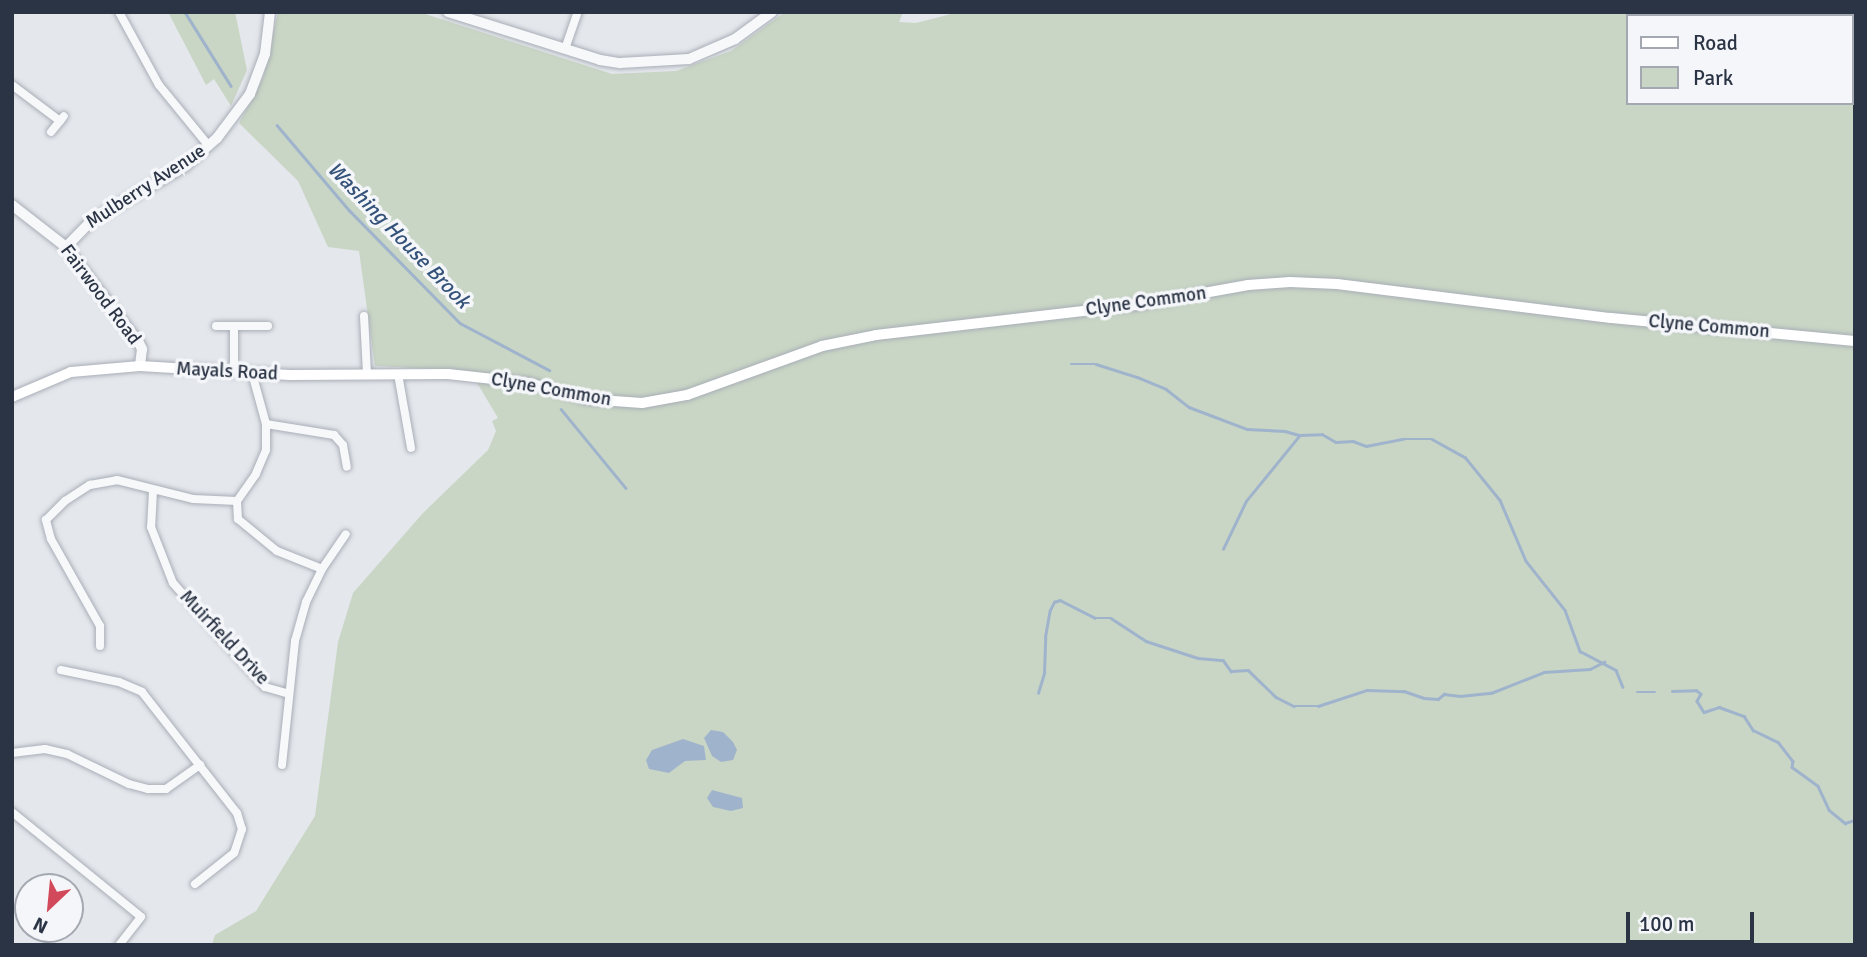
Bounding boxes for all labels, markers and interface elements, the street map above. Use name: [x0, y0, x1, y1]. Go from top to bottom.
legend: [1626, 14, 1853, 105]
text: Road: [1693, 30, 1738, 56]
text: Park: [1693, 65, 1733, 91]
street label: Mulberry Avenue: [82, 140, 210, 234]
water label: Washing House Brook: [322, 156, 476, 314]
street label: Fairwood Road: [55, 240, 145, 350]
street label: Clyne Common: [1084, 282, 1208, 322]
street label: Clyne Common: [1647, 310, 1771, 344]
street label: Mayals Road: [176, 358, 278, 386]
street label: Clyne Common: [489, 368, 613, 412]
street label: Muirfield Drive: [174, 586, 274, 690]
north arrow: [14, 873, 84, 943]
scale bar: [1629, 898, 1757, 942]
text: N: [29, 911, 52, 939]
text: 100 m: [1639, 911, 1694, 937]

